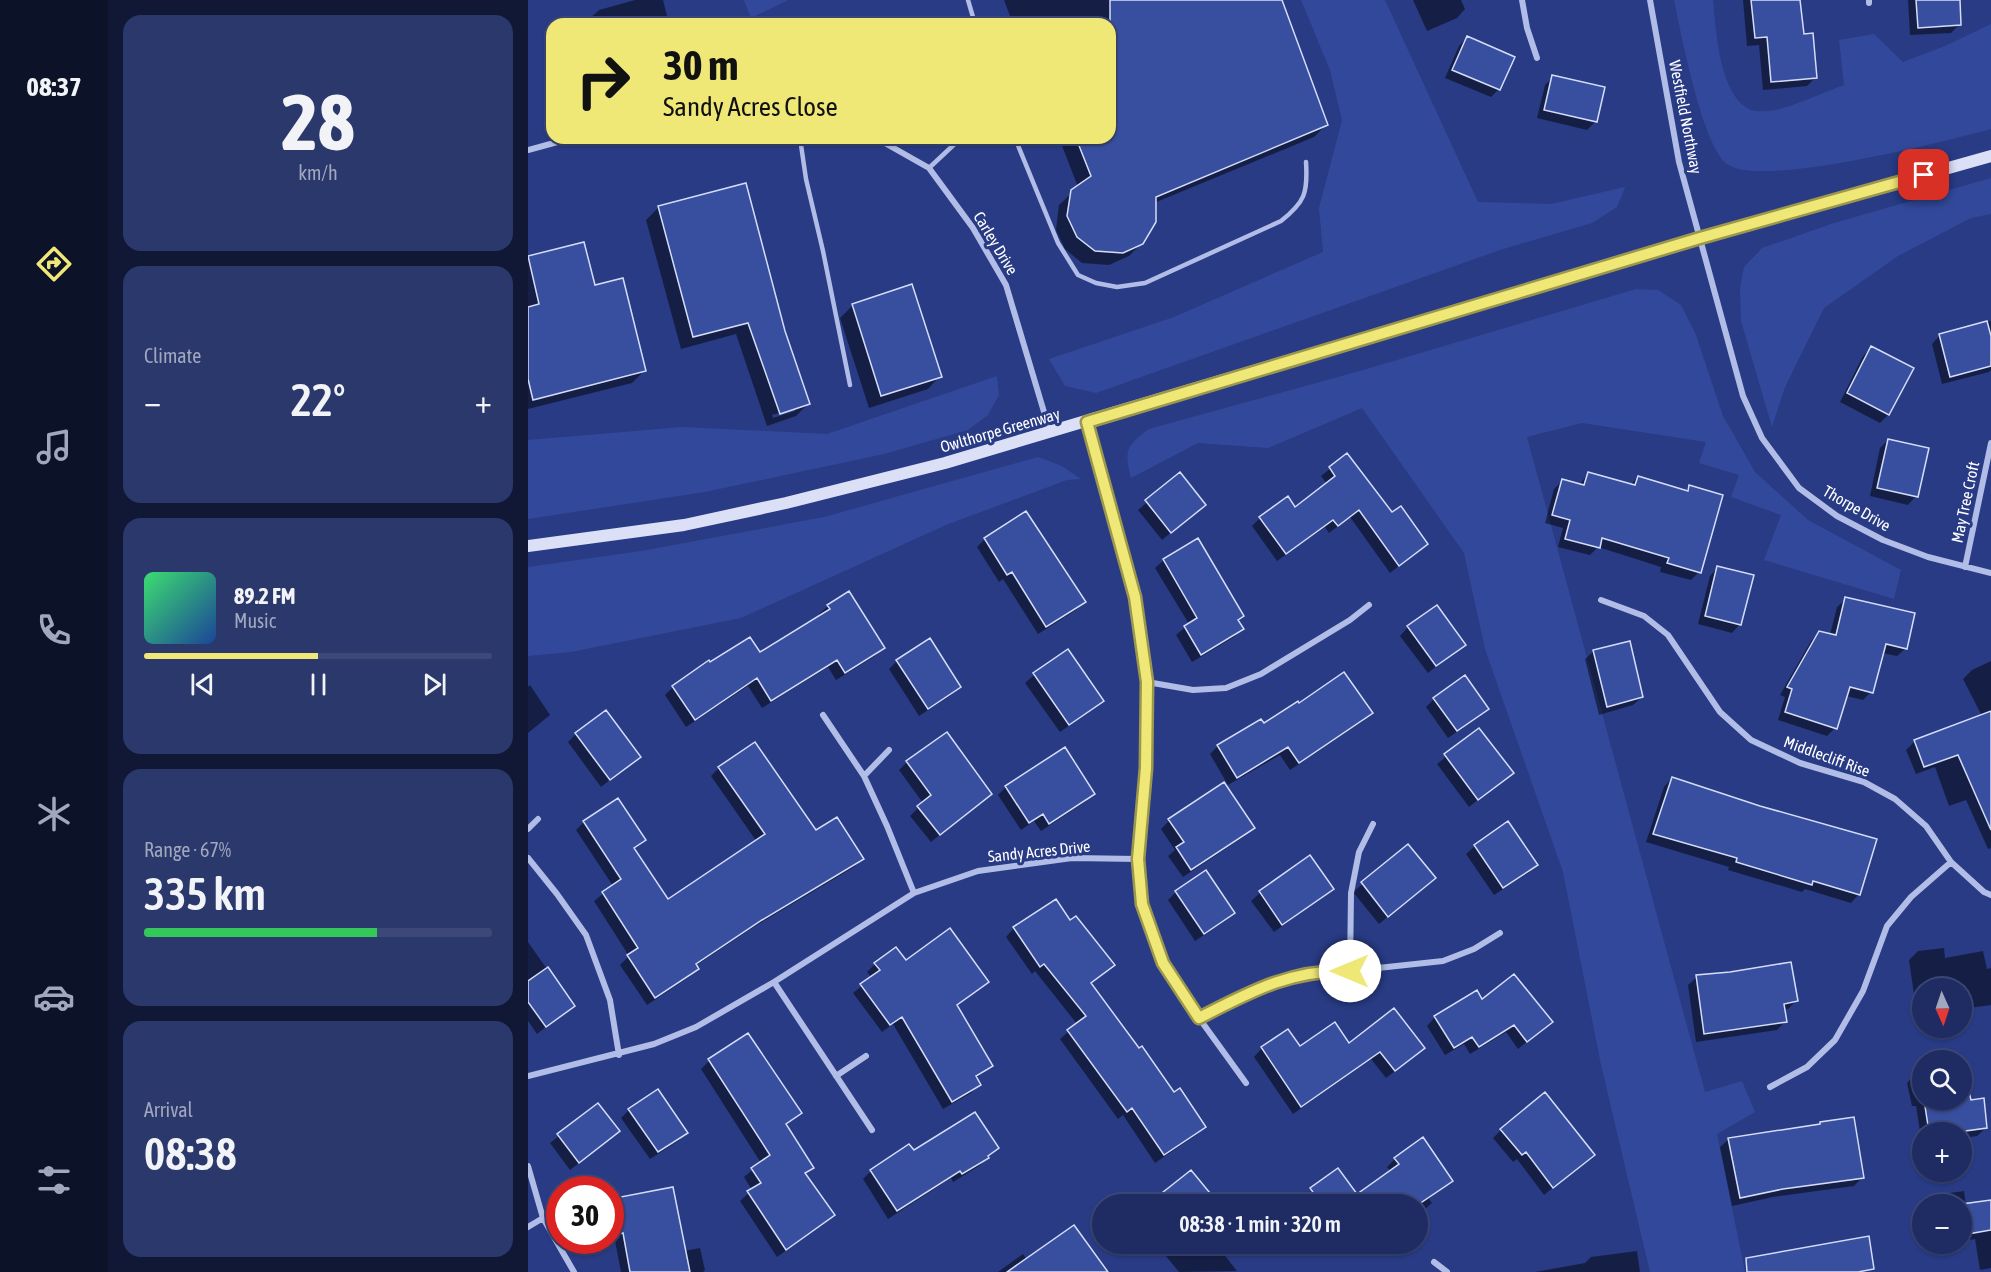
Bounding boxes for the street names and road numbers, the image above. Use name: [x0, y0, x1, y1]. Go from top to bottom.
street label: Westfield Northway: [1665, 59, 1706, 176]
street label: Carley Drive: [969, 208, 1022, 278]
street label: Owlthorpe Greenway: [938, 404, 1063, 457]
street label: May Tree Croft: [1948, 459, 1983, 545]
street label: Thorpe Drive: [1820, 482, 1894, 535]
street label: Middlecliff Rise: [1782, 732, 1872, 780]
street label: Sandy Acres Drive: [987, 837, 1091, 866]

